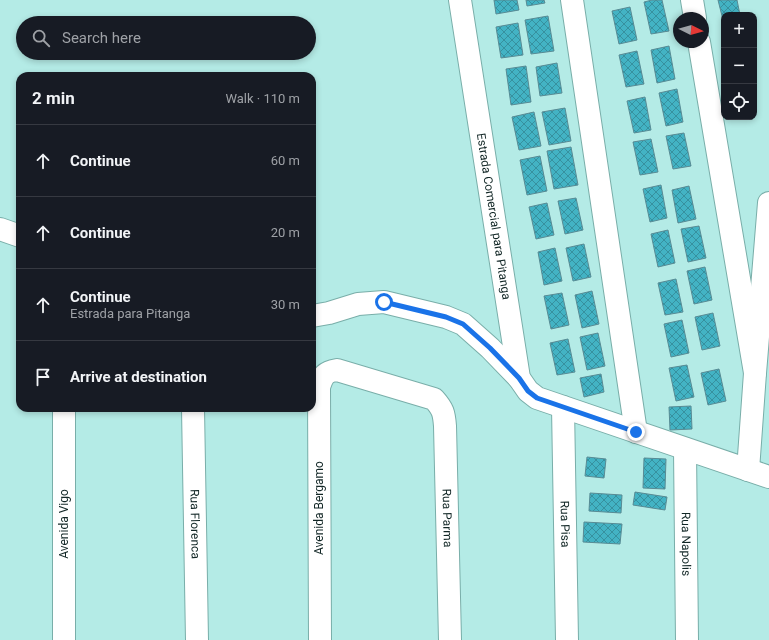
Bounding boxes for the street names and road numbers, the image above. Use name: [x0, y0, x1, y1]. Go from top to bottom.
street label: Estrada Comercial para Pitanga: [474, 132, 514, 301]
street label: Avenida Bergamo: [312, 461, 326, 555]
street label: Rua Parma: [439, 488, 455, 547]
street label: Avenida Vigo: [57, 489, 71, 559]
street label: Rua Florenca: [187, 489, 203, 559]
street label: Rua Pisa: [558, 500, 572, 547]
street label: Rua Napolis: [679, 512, 693, 576]

